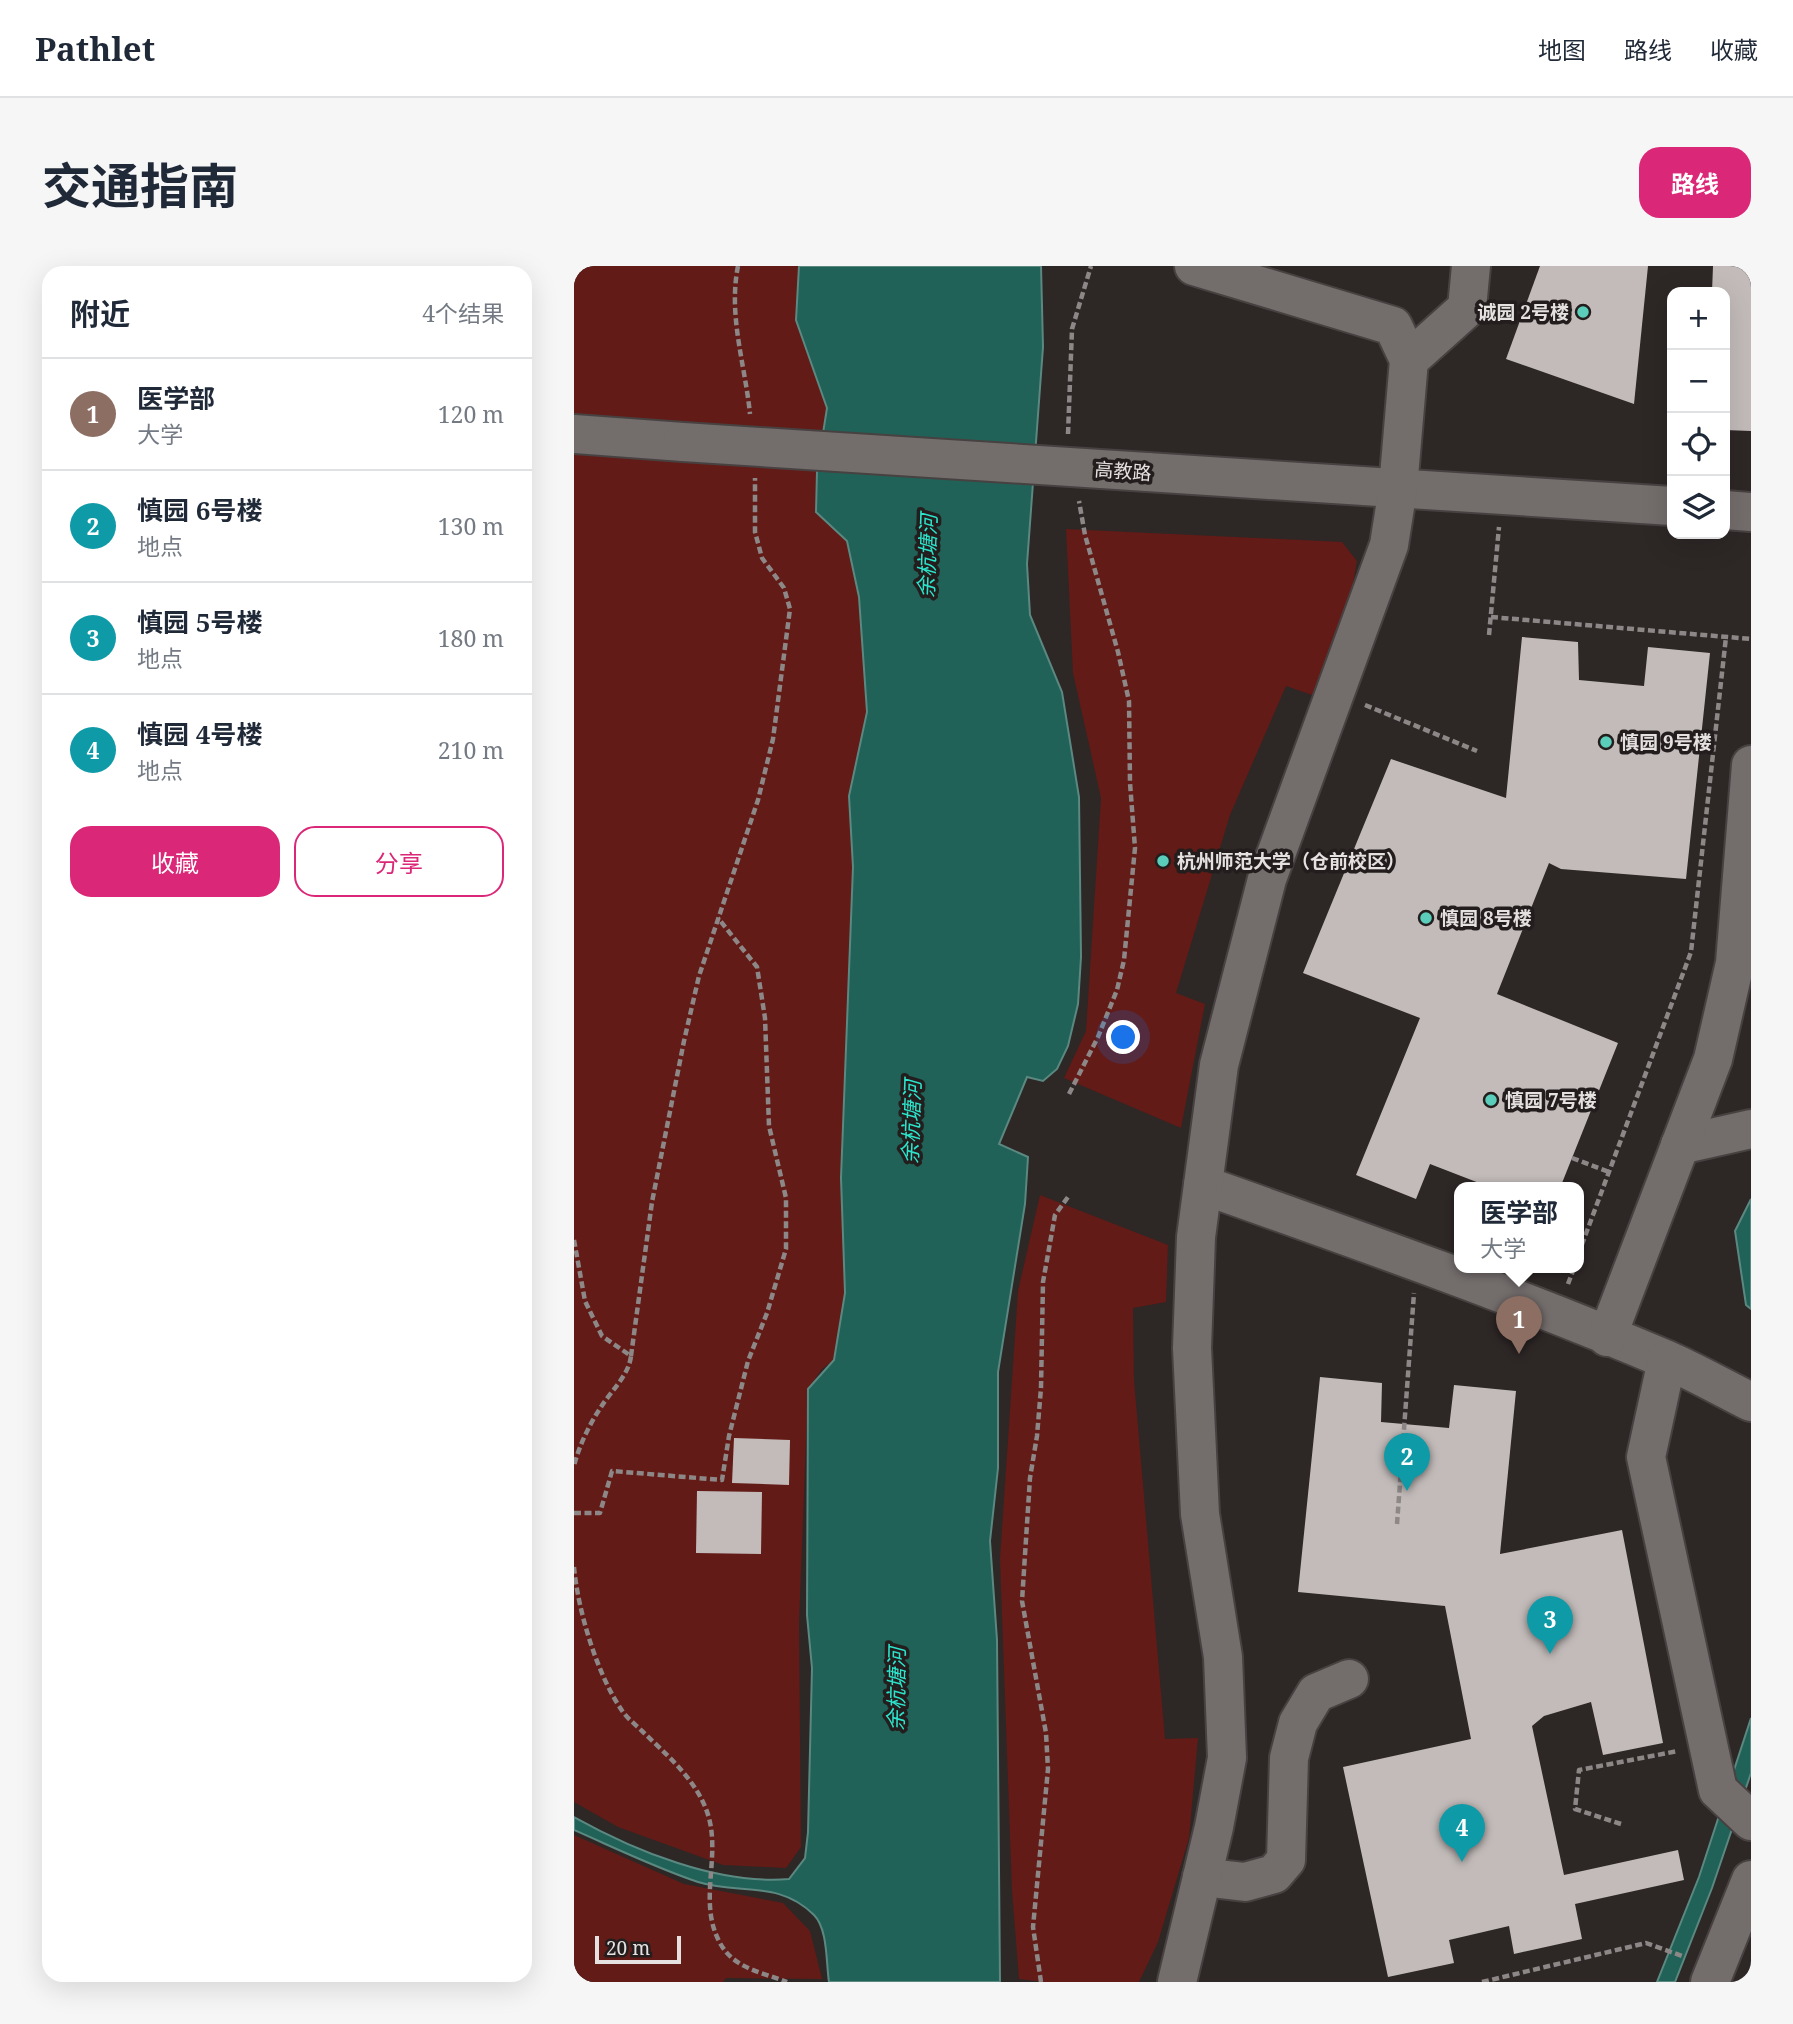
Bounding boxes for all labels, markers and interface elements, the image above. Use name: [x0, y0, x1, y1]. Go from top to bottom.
text: Pathlet: [35, 26, 155, 71]
text: 地图: [1538, 33, 1586, 66]
text: 路线: [1624, 33, 1672, 66]
text: 收藏: [1710, 33, 1758, 66]
button: 路线: [1639, 147, 1751, 218]
text: 交通指南: [42, 152, 238, 218]
map controls: [1667, 287, 1730, 539]
button: +: [1667, 287, 1730, 350]
text: 附近: [70, 293, 130, 334]
text: 4个结果: [422, 297, 504, 329]
place label: 诚园 2号楼: [1477, 299, 1569, 325]
marker: 诚园 2号楼: [1575, 304, 1591, 320]
button: −: [1667, 350, 1730, 413]
text: 医学部: [137, 380, 215, 416]
text: 1: [87, 398, 100, 430]
text: 120 m: [438, 398, 504, 430]
button: locate: [1667, 413, 1730, 476]
text: 大学: [137, 418, 183, 450]
street label: 高教路: [1094, 456, 1152, 486]
button: layers: [1667, 476, 1730, 539]
text: 慎园 6号楼: [137, 492, 262, 528]
text: 2: [87, 510, 100, 542]
text: 130 m: [438, 510, 504, 542]
water label: 余杭塘河: [912, 510, 943, 598]
text: 地点: [137, 530, 183, 562]
text: 慎园 5号楼: [137, 604, 262, 640]
text: 3: [87, 622, 100, 654]
text: 180 m: [438, 622, 504, 654]
text: 地点: [137, 642, 183, 674]
text: 慎园 4号楼: [137, 716, 262, 752]
place label: 慎园 9号楼: [1620, 729, 1712, 755]
text: 4: [87, 734, 100, 766]
text: 210 m: [438, 734, 504, 766]
marker: 慎园 9号楼: [1598, 734, 1614, 750]
text: 地点: [137, 754, 183, 786]
button: 收藏: [70, 826, 280, 897]
button: 分享: [294, 826, 504, 897]
place label: 杭州师范大学（仓前校区）: [1177, 848, 1405, 874]
marker: 杭州师范大学（仓前校区）: [1155, 853, 1171, 869]
place label: 慎园 8号楼: [1440, 905, 1532, 931]
marker: 慎园 8号楼: [1418, 910, 1434, 926]
your location: [1106, 1020, 1140, 1054]
water label: 余杭塘河: [896, 1076, 927, 1164]
place label: 慎园 7号楼: [1505, 1087, 1597, 1113]
marker: 慎园 7号楼: [1483, 1092, 1499, 1108]
popup: [1454, 1182, 1584, 1273]
text: 医学部: [1480, 1194, 1558, 1230]
text: 大学: [1480, 1232, 1526, 1264]
pin: 1: [1496, 1296, 1542, 1354]
pin: 2: [1384, 1433, 1430, 1491]
pin: 3: [1527, 1596, 1573, 1654]
water label: 余杭塘河: [881, 1643, 911, 1731]
pin: 4: [1439, 1804, 1485, 1862]
scale bar: [595, 1933, 681, 1965]
text: 20 m: [606, 1935, 650, 1961]

